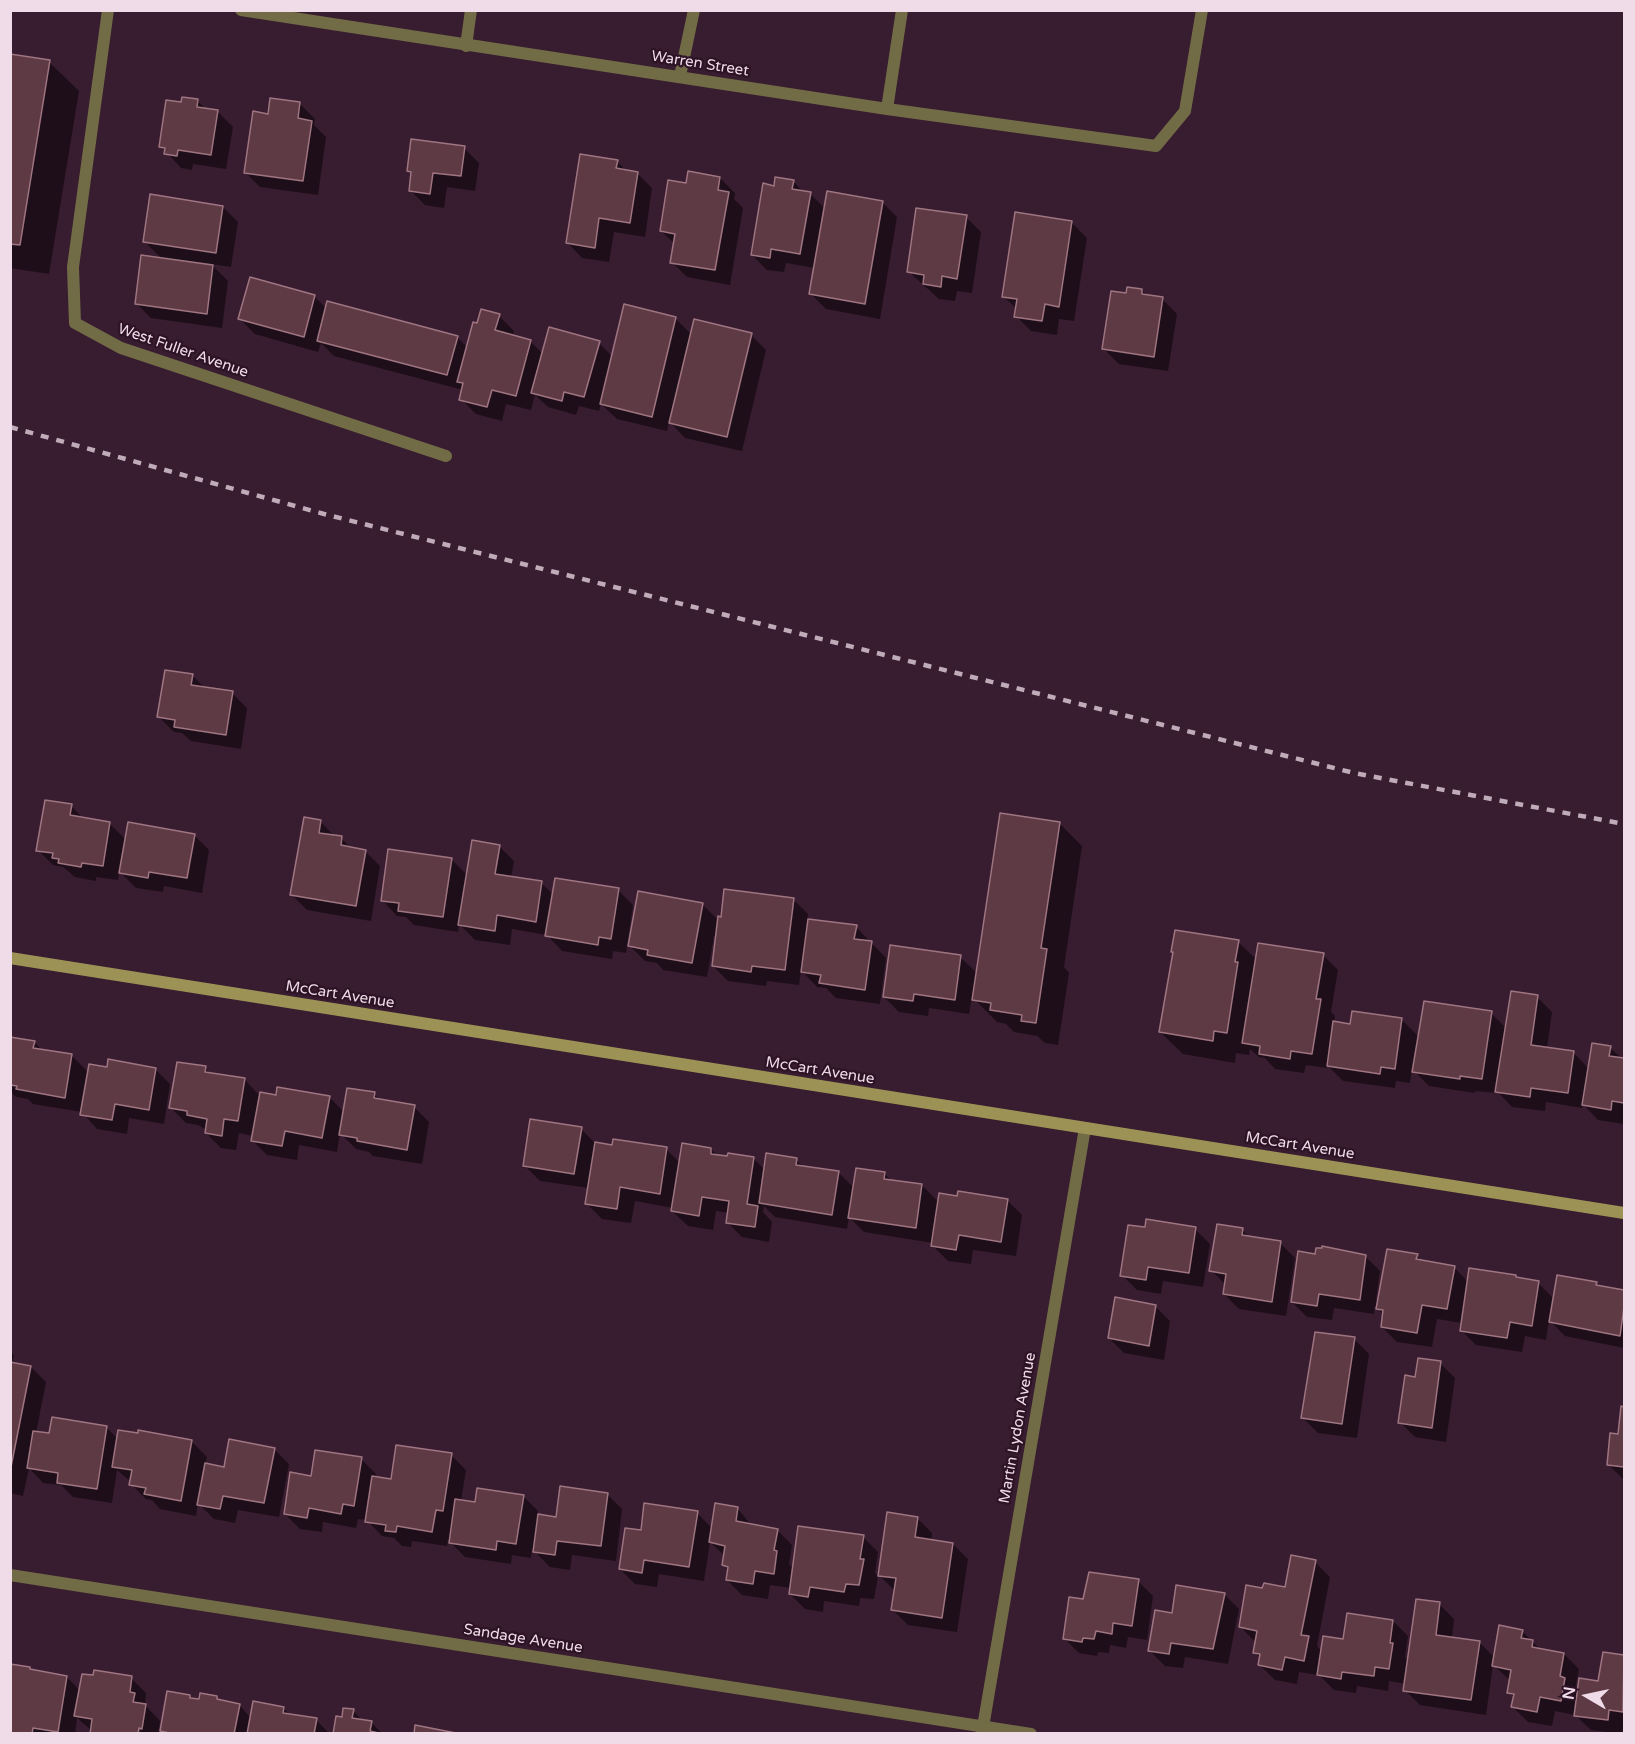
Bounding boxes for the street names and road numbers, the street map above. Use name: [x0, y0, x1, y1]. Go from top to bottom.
street label: Warren Street: [650, 47, 750, 81]
street label: West Fuller Avenue: [115, 320, 251, 382]
street label: McCart Avenue: [284, 978, 396, 1012]
street label: McCart Avenue: [764, 1054, 876, 1088]
street label: McCart Avenue: [1244, 1129, 1356, 1163]
street label: Martin Lydon Avenue: [996, 1351, 1040, 1505]
street label: Sandage Avenue: [462, 1621, 584, 1657]

